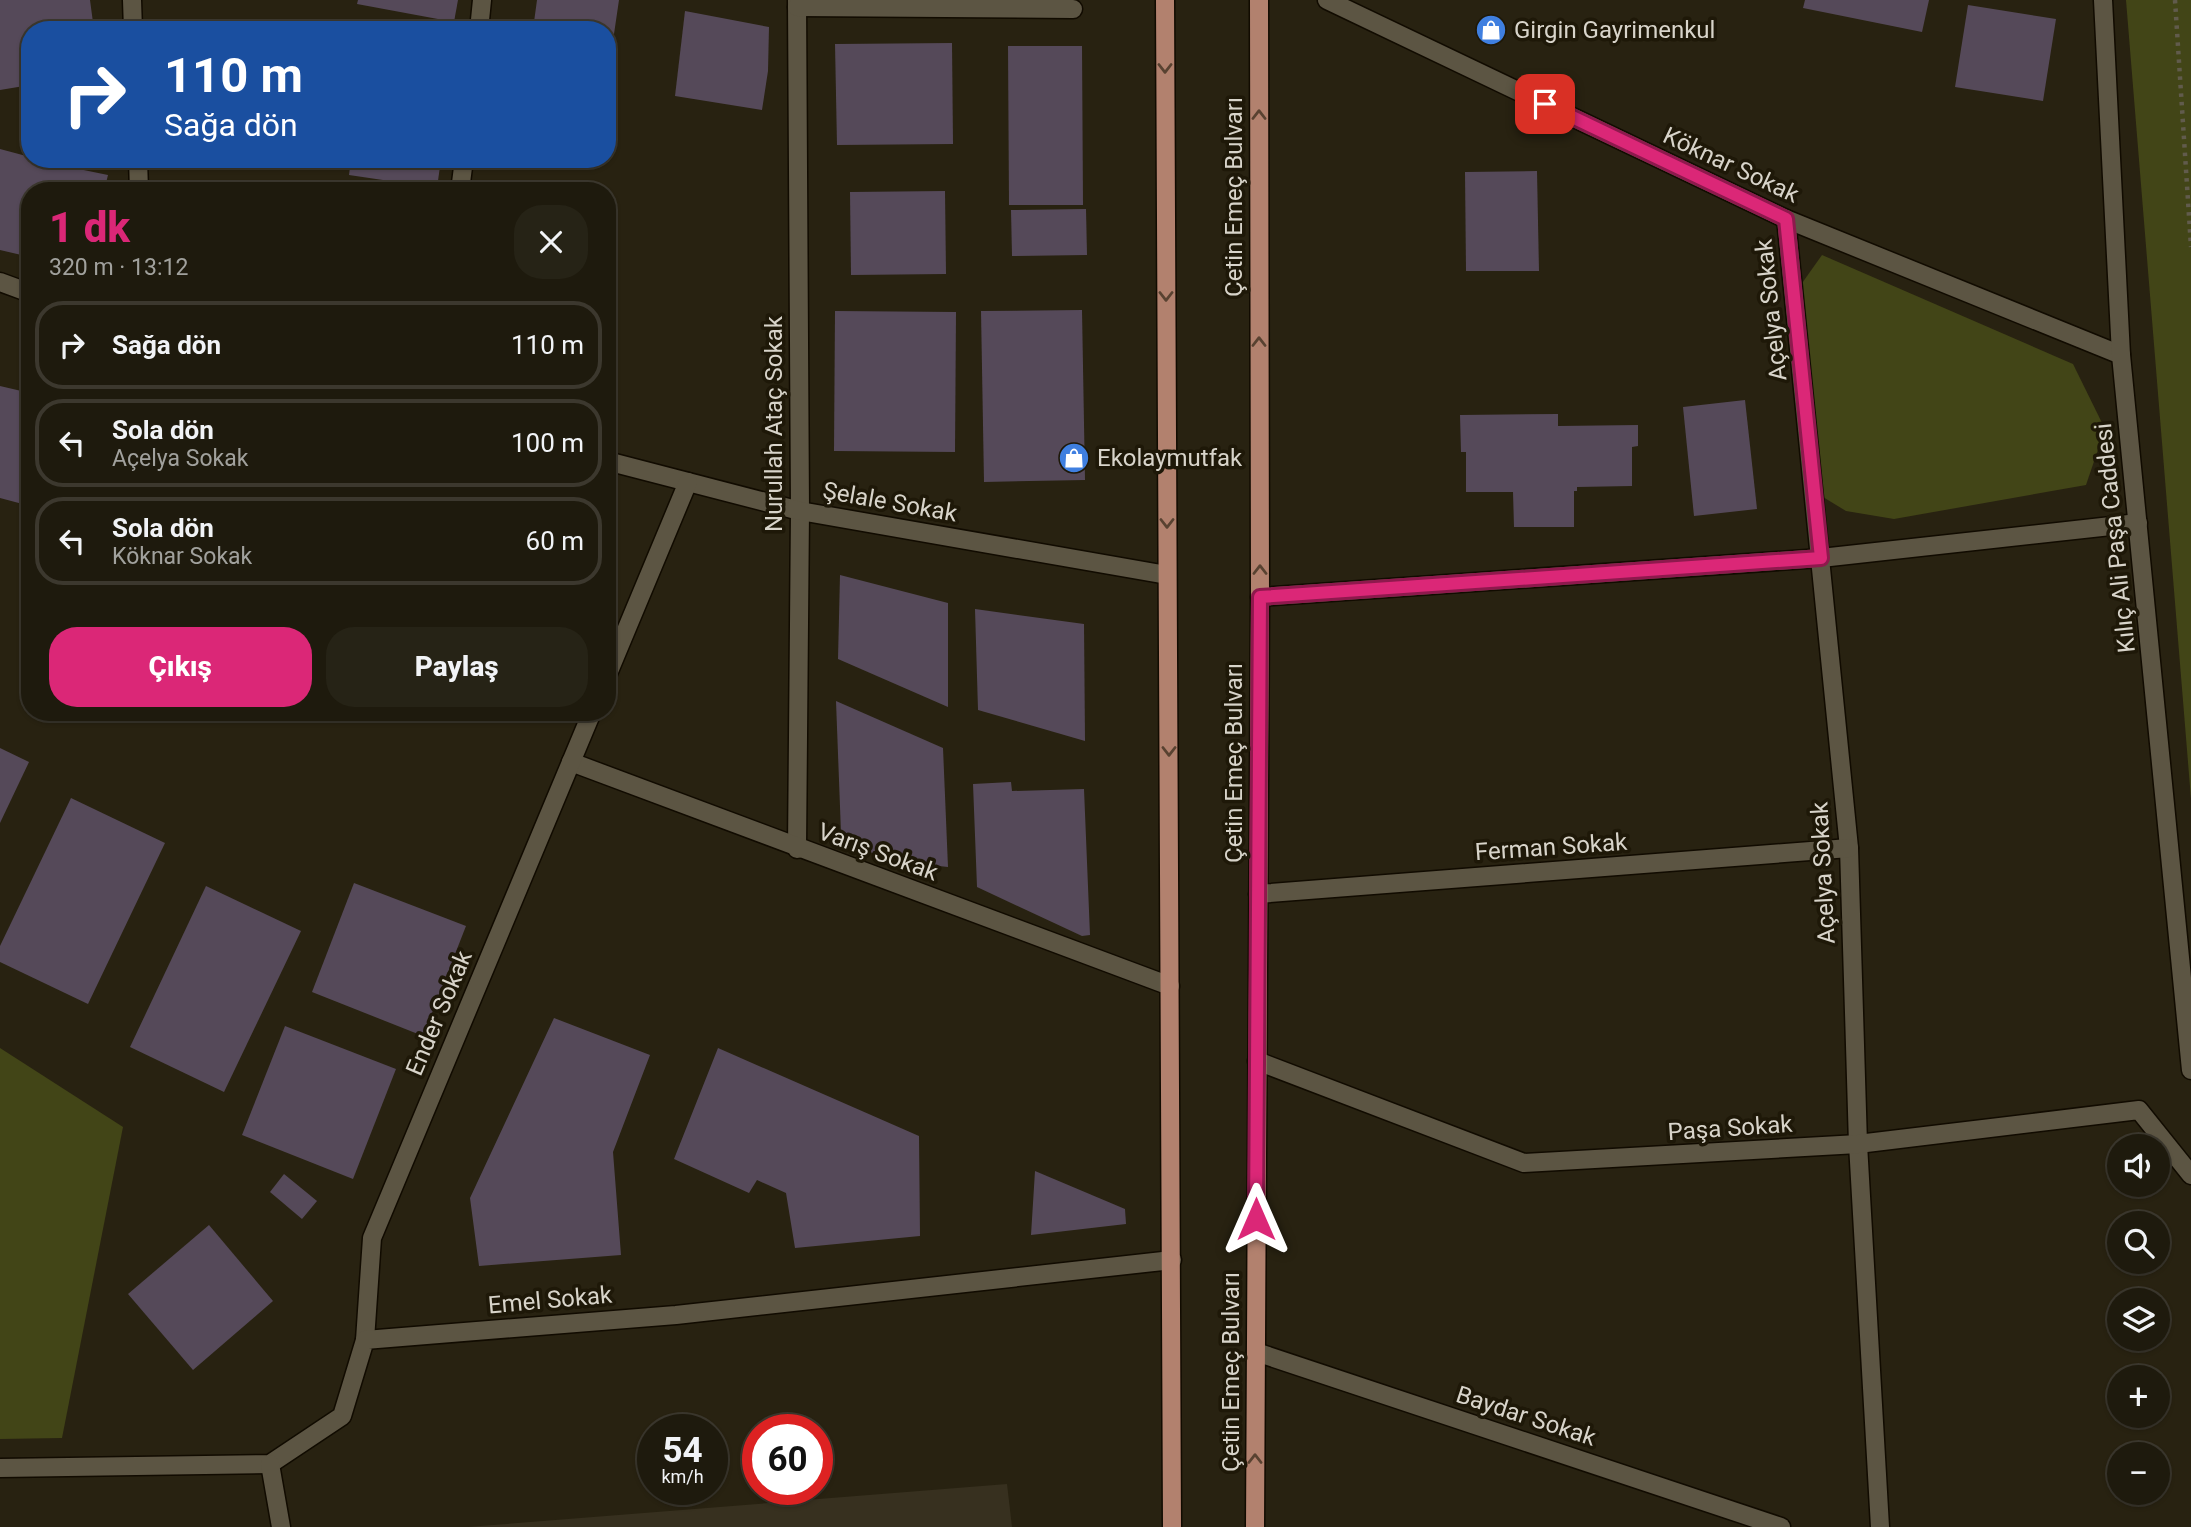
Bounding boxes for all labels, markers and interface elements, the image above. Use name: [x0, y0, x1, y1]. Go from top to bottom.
shop icon: Girgin Gayrimenkul: [1474, 13, 1508, 47]
place label: Girgin Gayrimenkul: [1514, 16, 1715, 44]
text: 110 m: [164, 47, 303, 104]
icon: right: [49, 49, 140, 140]
one-way arrow: [1157, 63, 1173, 74]
pin: [1515, 74, 1575, 134]
icon: arrive: [1526, 85, 1564, 123]
street label: Çetin Emeç Bulvarı: [1220, 97, 1248, 297]
text: Sağa dön: [164, 106, 298, 144]
one-way arrow: [1251, 109, 1267, 120]
street label: Köknar Sokak: [1659, 121, 1804, 209]
text: 1 dk: [49, 203, 130, 252]
button: close: [514, 205, 588, 279]
street label: Açelya Sokak: [1750, 237, 1792, 382]
text: 320 m · 13:12: [49, 254, 188, 281]
one-way arrow: [1158, 291, 1174, 301]
street label: Nurullah Ataç Sokak: [760, 315, 788, 532]
icon: right: [53, 326, 91, 364]
text: Sağa dön: [112, 330, 221, 360]
text: 110 m: [511, 330, 584, 360]
one-way arrow: [1251, 337, 1267, 347]
text: Sola dön: [112, 415, 214, 445]
street label: Kılıç Ali Paşa Caddesi: [2089, 422, 2141, 654]
icon: left: [53, 424, 91, 462]
text: 100 m: [511, 428, 584, 458]
shop icon: Ekolaymutfak: [1057, 441, 1091, 475]
place label: Ekolaymutfak: [1097, 444, 1243, 472]
text: Açelya Sokak: [112, 445, 248, 472]
street label: Şelale Sokak: [821, 476, 960, 528]
text: Sola dön: [112, 513, 214, 543]
one-way arrow: [1159, 518, 1175, 529]
icon: left: [53, 522, 91, 560]
text: 60 m: [526, 526, 584, 556]
text: Köknar Sokak: [112, 543, 252, 570]
one-way arrow: [1252, 564, 1268, 575]
button: Çıkış: [49, 627, 312, 707]
button: Paylaş: [326, 627, 588, 707]
street label: Çetin Emeç Bulvarı: [1220, 663, 1248, 863]
one-way arrow: [1161, 746, 1177, 756]
street label: Açelya Sokak: [1805, 800, 1841, 945]
street label: Varış Sokak: [814, 817, 943, 887]
street label: Ferman Sokak: [1474, 828, 1629, 866]
street label: Ender Sokak: [400, 946, 478, 1079]
street label: Paşa Sokak: [1667, 1110, 1794, 1146]
map controls: [2107, 1134, 2170, 1505]
button: sound: [2107, 1134, 2170, 1197]
position arrow: [1219, 1182, 1293, 1256]
button: search: [2107, 1211, 2170, 1274]
street label: Çetin Emeç Bulvarı: [1217, 1272, 1245, 1472]
street label: Emel Sokak: [487, 1281, 614, 1319]
button: layers: [2107, 1288, 2170, 1351]
button: +: [2107, 1365, 2170, 1428]
street label: Baydar Sokak: [1453, 1380, 1600, 1452]
speed limit sign: 60: [742, 1414, 833, 1505]
text: 54: [662, 1430, 703, 1471]
button: −: [2107, 1442, 2170, 1505]
one-way arrow: [1247, 1453, 1263, 1464]
text: km/h: [661, 1466, 704, 1487]

